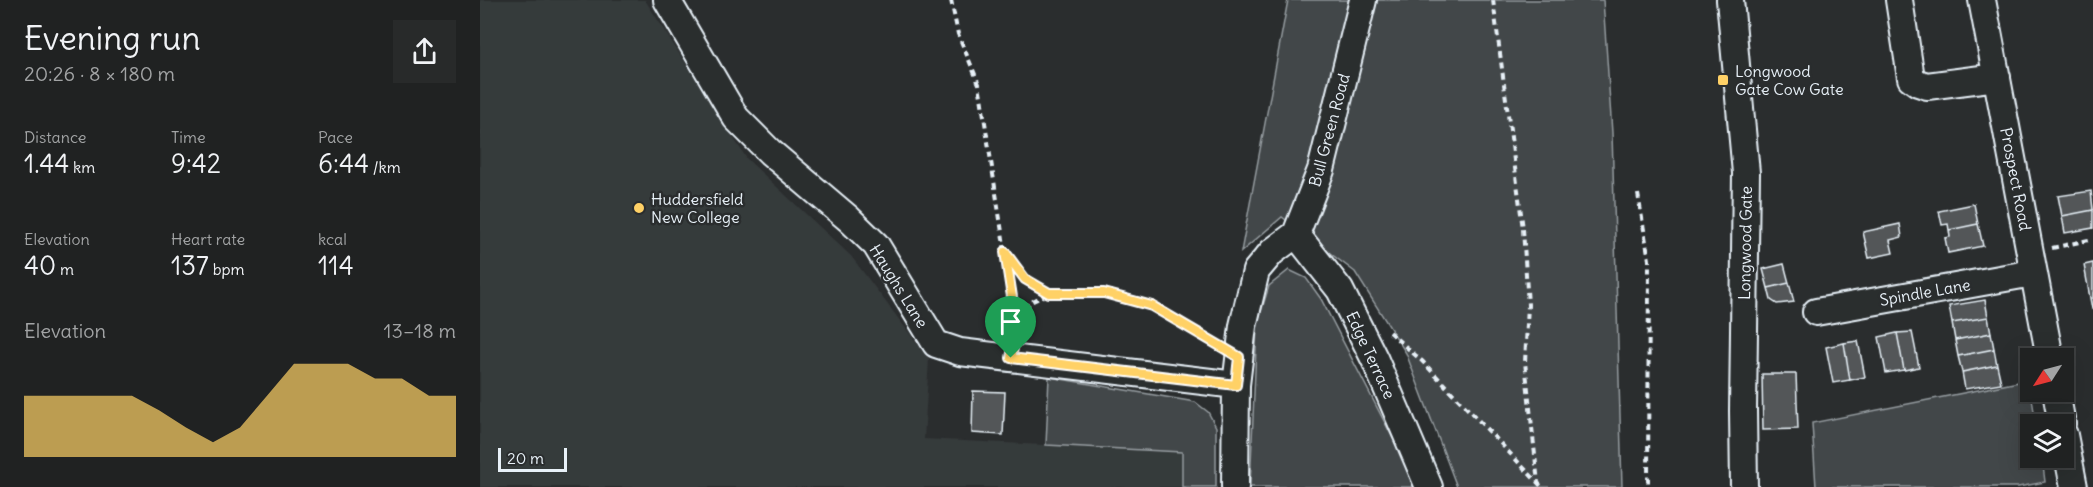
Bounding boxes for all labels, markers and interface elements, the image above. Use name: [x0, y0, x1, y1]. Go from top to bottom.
text: Evening run: [24, 17, 200, 59]
button: share: [393, 20, 456, 83]
text: 20:26 · 8 × 180 m: [24, 61, 175, 86]
place label: Longwood Gate Cow Gate: [1735, 61, 1844, 99]
street label: Bull Green Road: [1304, 71, 1354, 189]
marker: Longwood Gate Cow Gate: [1716, 73, 1730, 87]
street label: Prospect Road: [1996, 126, 2036, 232]
text: Distance: [24, 127, 86, 147]
text: Time: [171, 127, 206, 147]
text: Pace: [318, 127, 353, 147]
text: 1.44: [24, 147, 69, 180]
text: 9:42: [171, 147, 221, 180]
text: 6:44: [318, 147, 369, 180]
text: km: [69, 157, 95, 177]
text: /km: [369, 157, 401, 177]
street label: Longwood Gate: [1734, 186, 1756, 300]
place label: Huddersfield New College: [651, 189, 743, 227]
marker: Huddersfield New College: [632, 201, 646, 215]
text: Elevation: [24, 229, 90, 249]
text: Heart rate: [171, 229, 245, 249]
text: kcal: [318, 229, 347, 249]
street label: Haughs Lane: [865, 241, 933, 331]
text: 40: [24, 249, 56, 282]
text: 137: [171, 249, 209, 282]
text: 114: [318, 249, 354, 282]
text: m: [56, 259, 74, 279]
text: bpm: [209, 259, 245, 279]
street label: Spindle Lane: [1878, 274, 1972, 310]
pin: [985, 296, 1036, 358]
icon: arrive: [994, 305, 1027, 338]
street label: Edge Terrace: [1342, 308, 1400, 402]
text: Elevation: [24, 318, 106, 343]
text: 13–18 m: [384, 318, 456, 343]
north arrow: [2020, 348, 2074, 402]
map controls: [2020, 348, 2074, 468]
button: layers: [2020, 414, 2074, 468]
scale bar: [498, 445, 567, 472]
text: 20 m: [507, 448, 544, 468]

